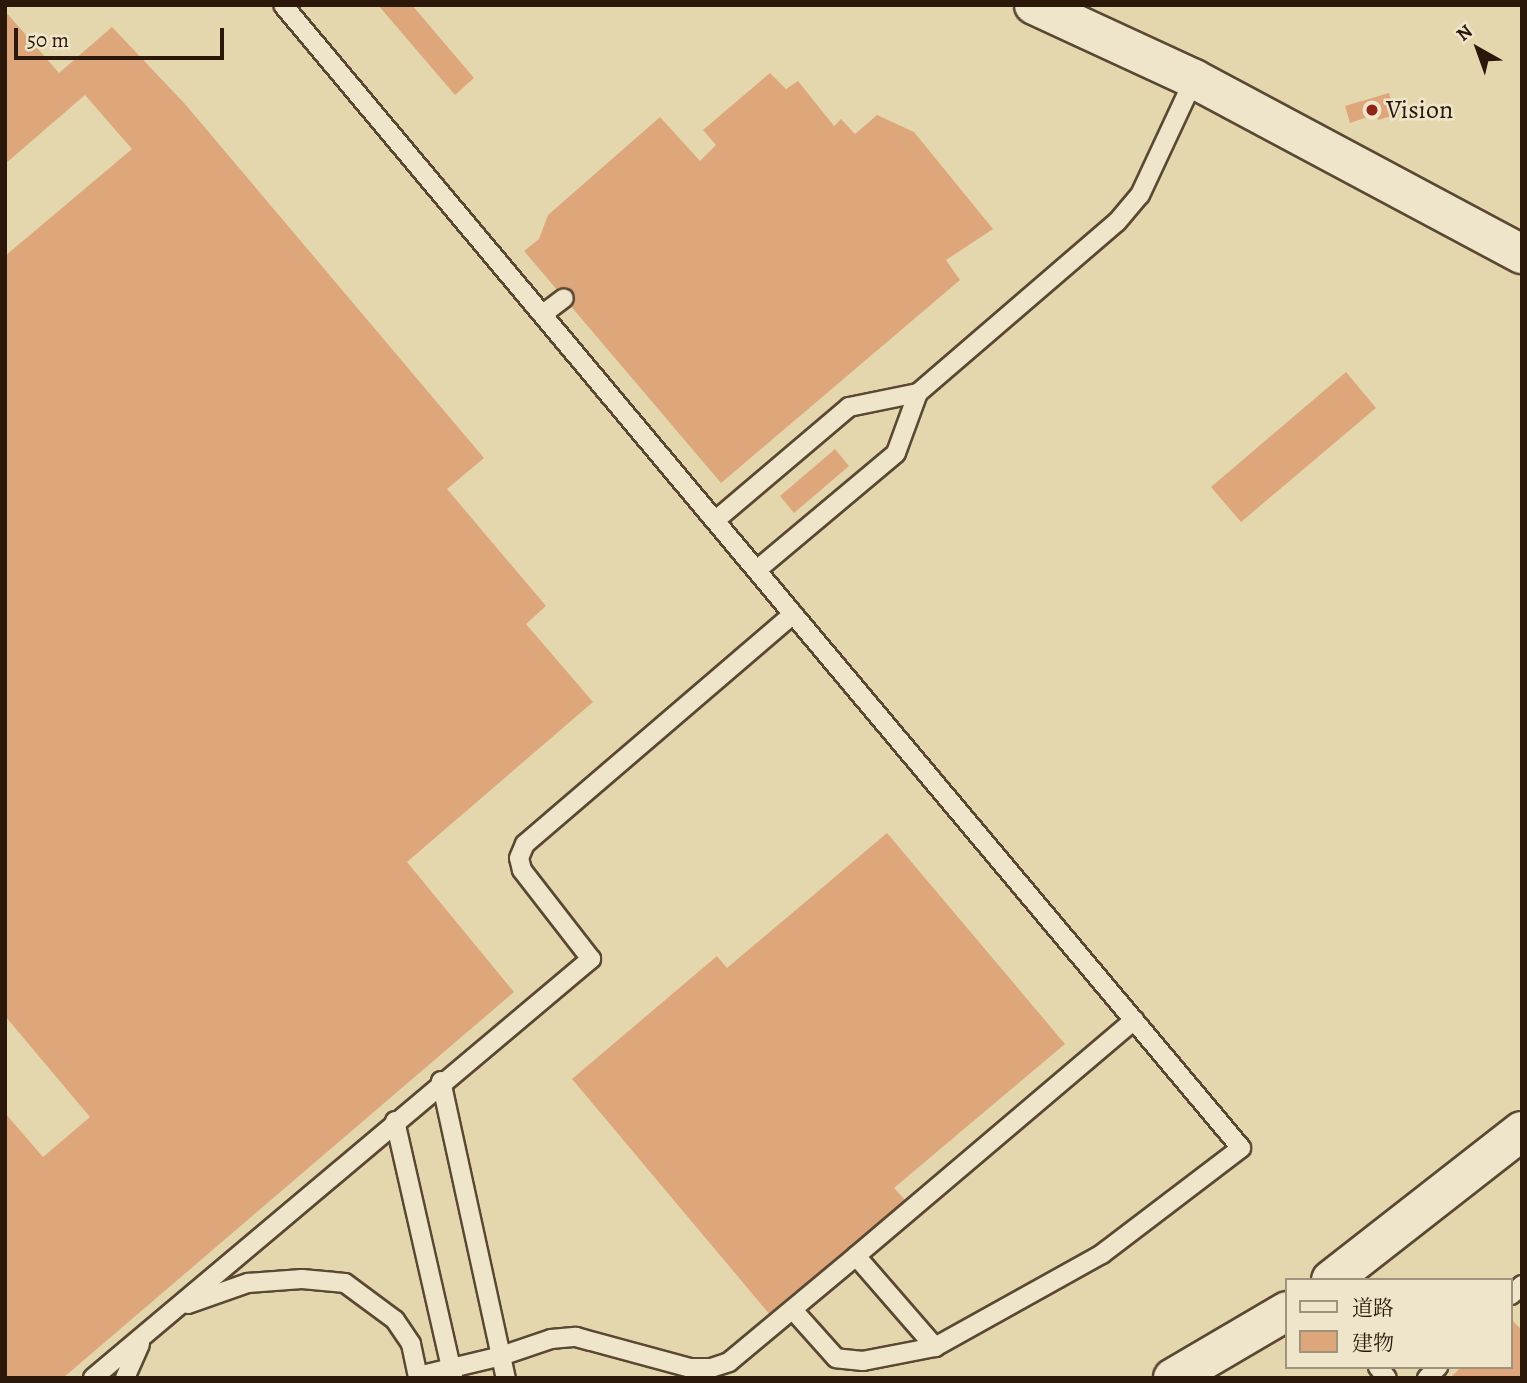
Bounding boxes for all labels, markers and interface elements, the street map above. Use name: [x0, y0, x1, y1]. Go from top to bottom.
scale bar: [18, 14, 228, 58]
north arrow: [1443, 14, 1513, 84]
text: N: [1451, 19, 1478, 47]
text: 50 m: [27, 26, 69, 54]
place label: Vision: [1386, 94, 1453, 126]
marker: Vision: [1364, 102, 1380, 118]
legend: [1286, 1278, 1513, 1369]
text: 道路: [1352, 1294, 1394, 1322]
text: 建物: [1352, 1329, 1394, 1357]

